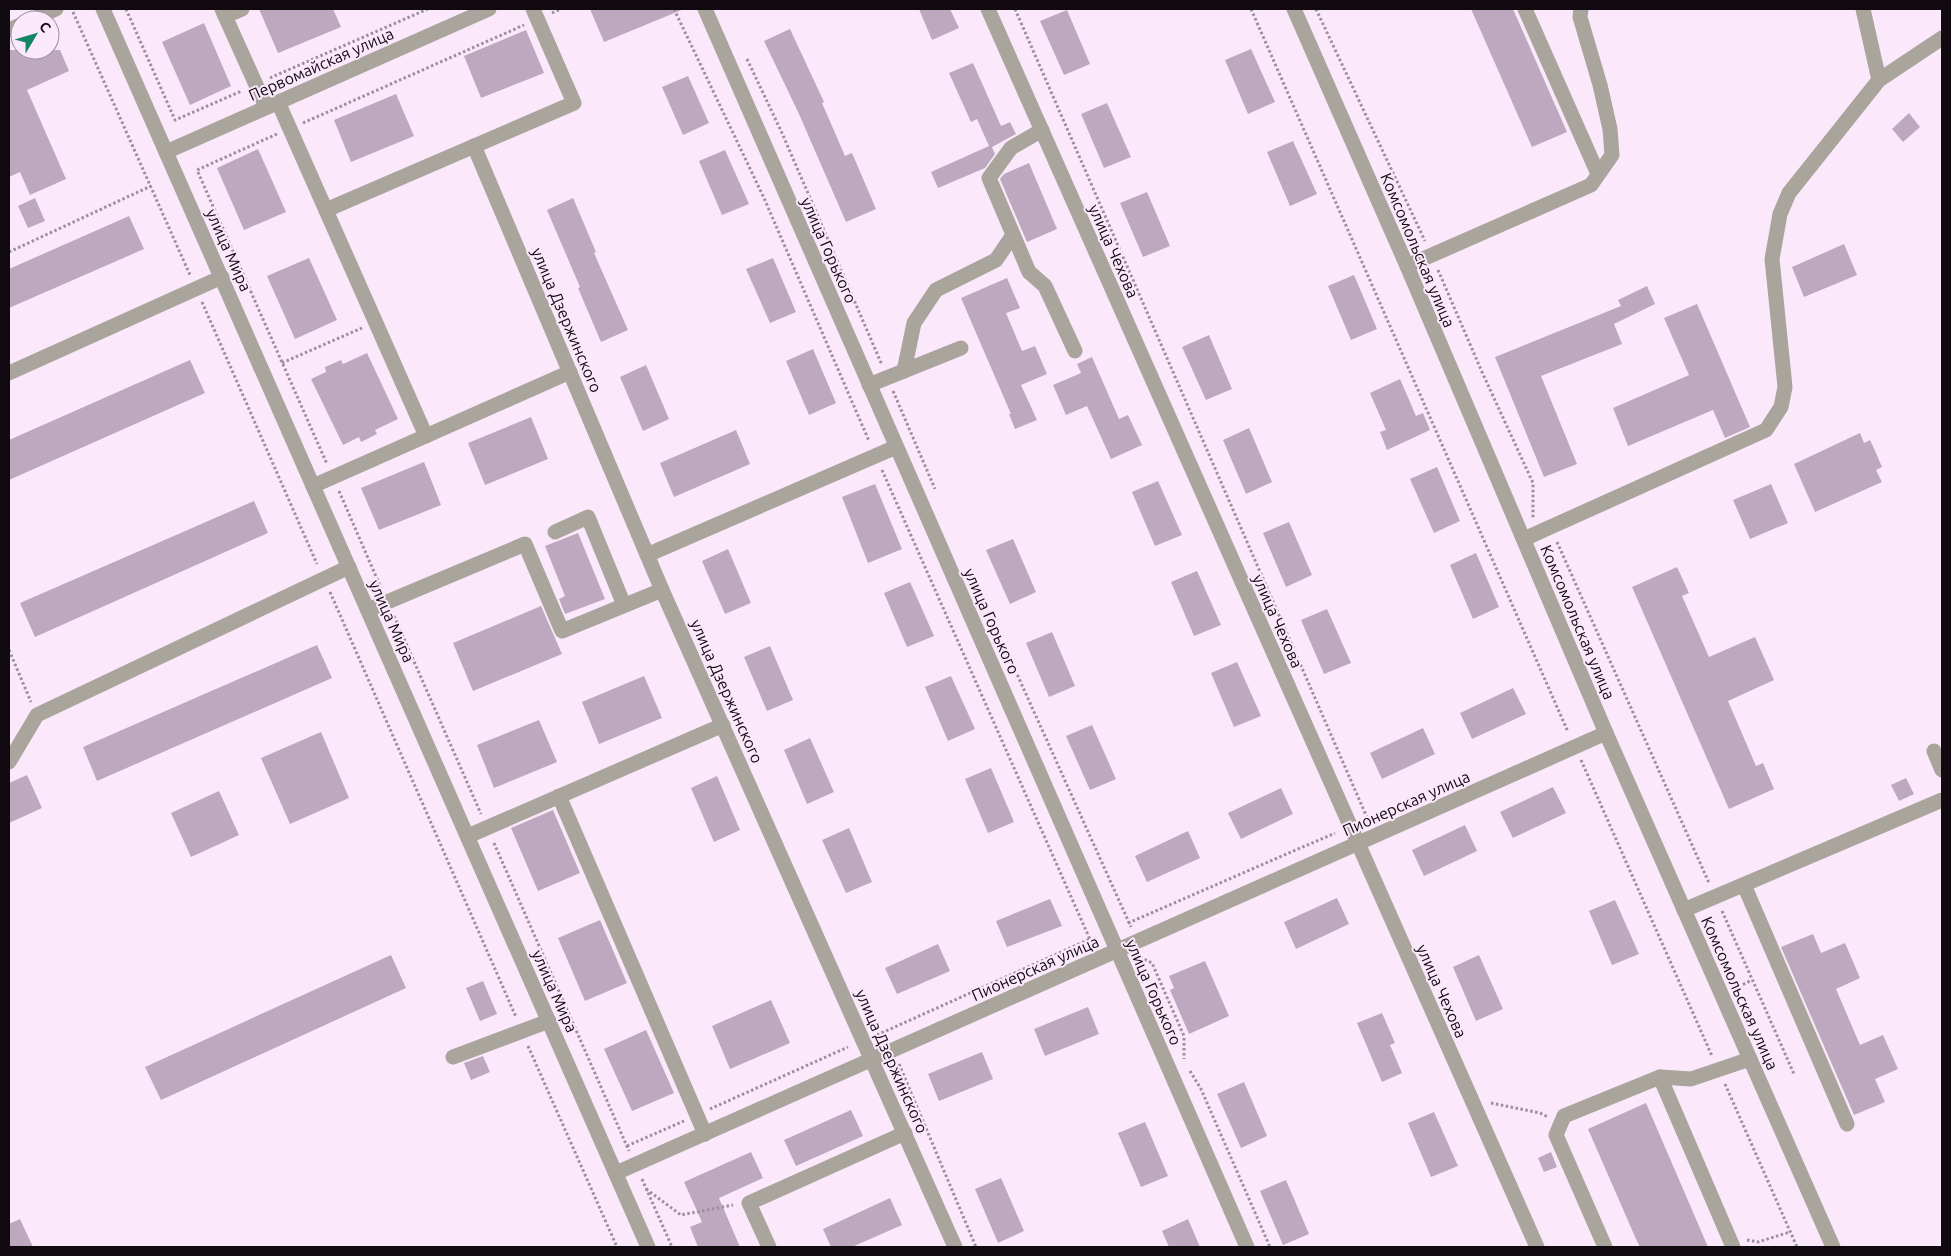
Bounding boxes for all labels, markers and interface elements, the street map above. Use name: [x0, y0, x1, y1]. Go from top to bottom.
north arrow: [10, 10, 60, 60]
text: С: [36, 19, 54, 35]
street label: Первомайская улица: [246, 24, 396, 104]
street label: Комсомольская улица: [1377, 170, 1459, 330]
street label: улица Горького: [798, 194, 860, 306]
street label: улица Чехова: [1085, 201, 1143, 301]
street label: улица Мира: [203, 206, 255, 294]
street label: улица Дзержинского: [528, 245, 606, 395]
street label: Комсомольская улица: [1537, 542, 1619, 702]
street label: улица Горького: [961, 565, 1023, 677]
street label: улица Чехова: [1249, 571, 1307, 671]
street label: улица Мира: [366, 577, 418, 665]
street label: улица Дзержинского: [687, 616, 767, 766]
street label: Пионерская улица: [1340, 767, 1472, 839]
street label: Комсомольская улица: [1698, 914, 1782, 1072]
street label: Пионерская улица: [969, 932, 1101, 1004]
street label: улица Горького: [1123, 936, 1185, 1048]
street label: улица Чехова: [1413, 941, 1471, 1041]
street label: улица Мира: [529, 947, 581, 1035]
street label: улица Дзержинского: [852, 986, 932, 1136]

